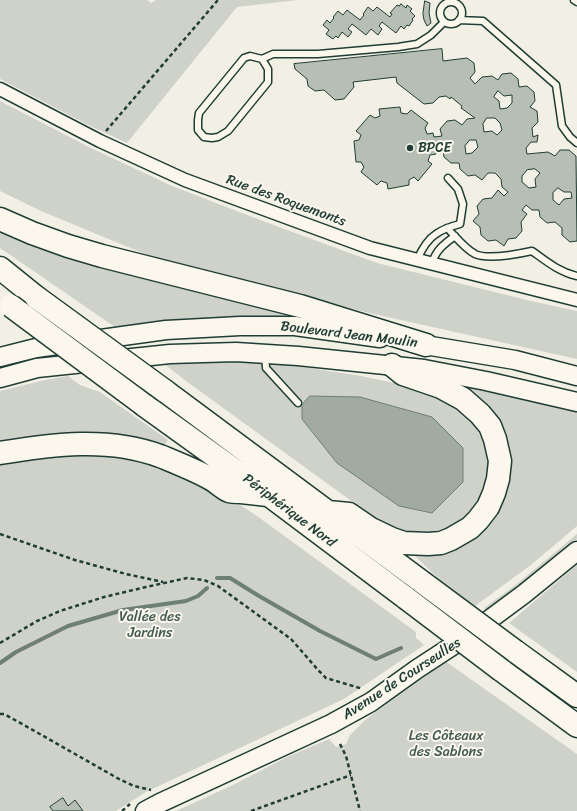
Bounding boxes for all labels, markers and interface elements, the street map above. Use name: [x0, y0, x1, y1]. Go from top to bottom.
place label: BPCE: [418, 140, 451, 156]
marker: BPCE: [405, 143, 415, 153]
street label: Rue des Roquemonts: [224, 172, 348, 230]
street label: Boulevard Jean Moulin: [280, 318, 418, 352]
street label: Périphérique Nord: [239, 471, 339, 551]
park label: Vallée des Jardins: [119, 609, 181, 642]
street label: Avenue de Courseulles: [340, 634, 464, 724]
park label: Les Côteaux des Sablons: [409, 728, 483, 760]

